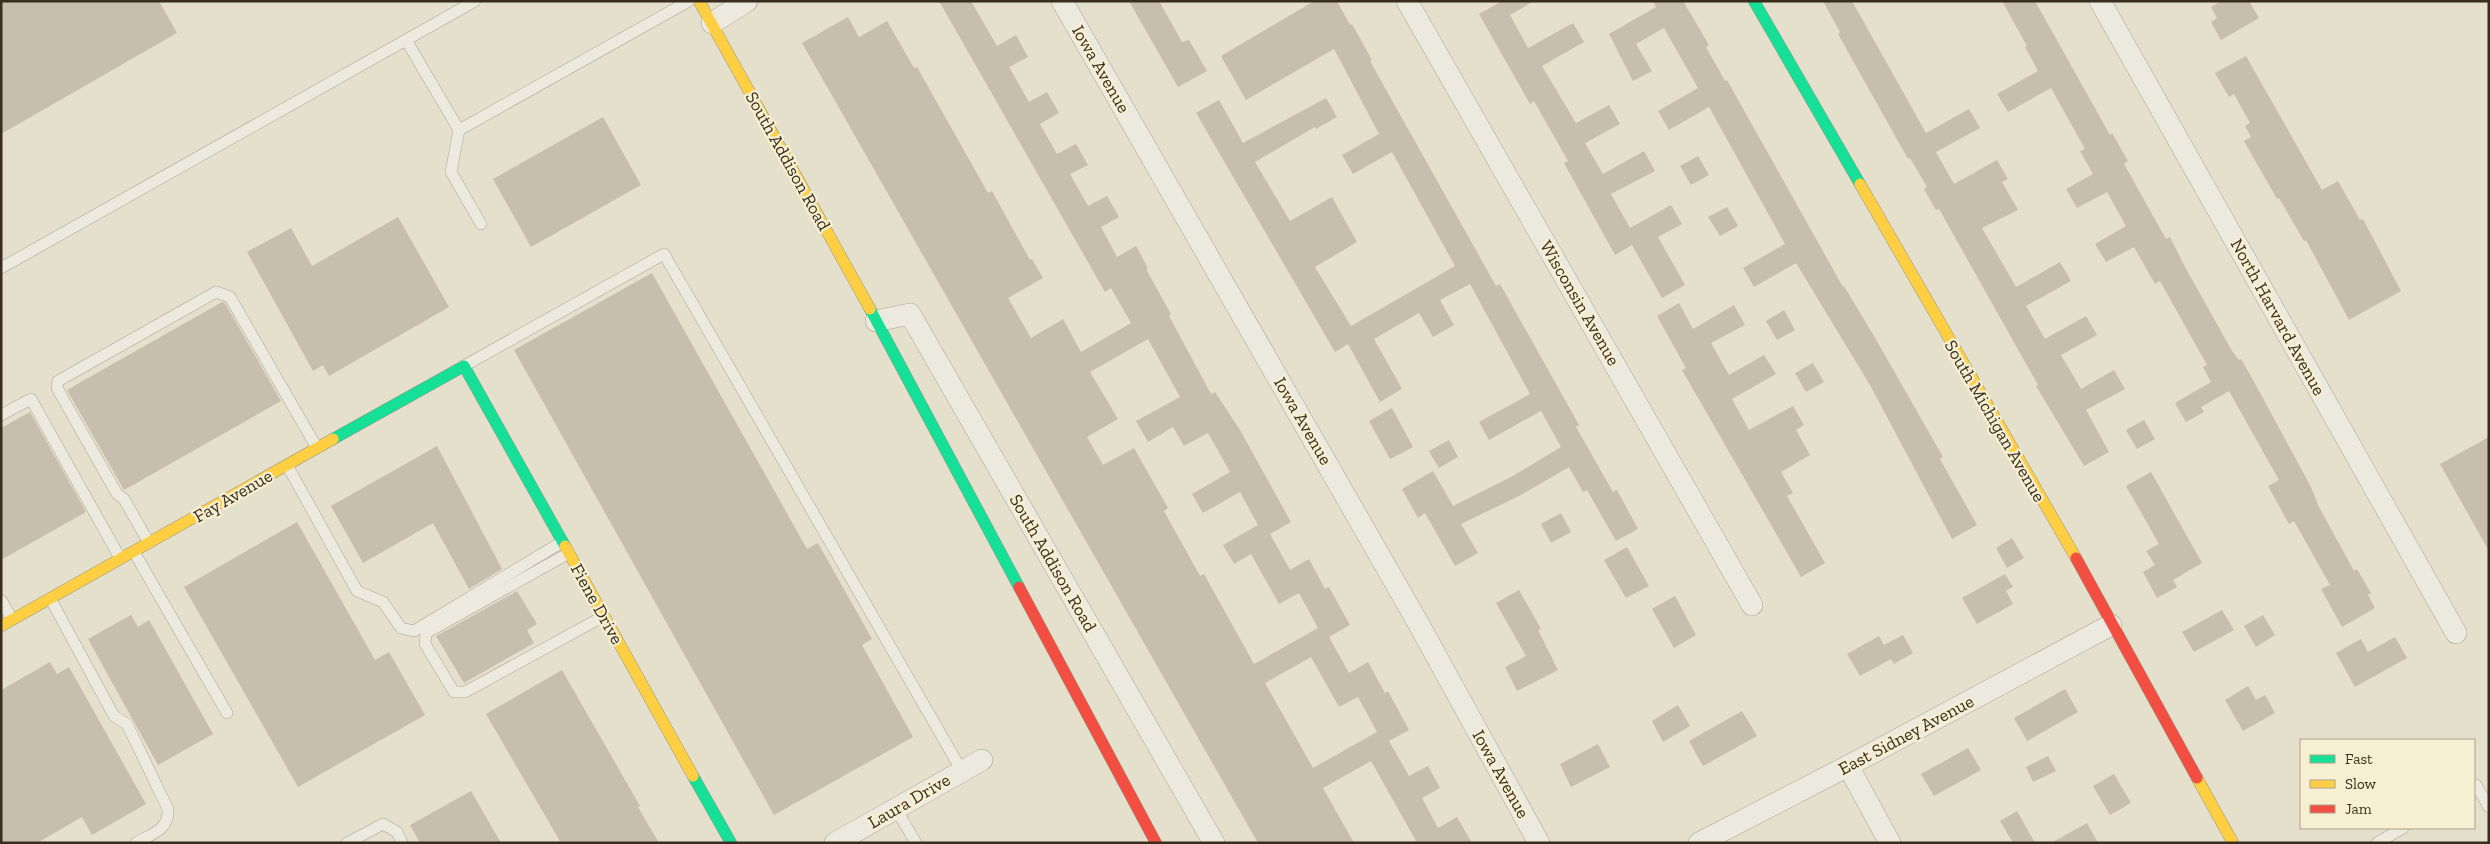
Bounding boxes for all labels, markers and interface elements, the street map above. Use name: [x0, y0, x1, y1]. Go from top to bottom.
street label: Iowa Avenue: [1067, 21, 1135, 117]
street label: South Addison Road: [741, 88, 835, 234]
street label: North Harvard Avenue: [2226, 235, 2330, 399]
street label: Wisconsin Avenue: [1535, 236, 1625, 370]
street label: South Michigan Avenue: [1940, 336, 2050, 506]
street label: Iowa Avenue: [1269, 373, 1337, 469]
street label: Fay Avenue: [190, 465, 276, 527]
street label: South Addison Road: [1005, 490, 1101, 636]
street label: Fiene Drive: [566, 560, 628, 648]
street label: East Sidney Avenue: [1835, 690, 1977, 780]
street label: Iowa Avenue: [1468, 726, 1534, 822]
legend: [2300, 739, 2475, 829]
text: Fast: [2345, 750, 2373, 768]
street label: Laura Drive: [864, 769, 954, 833]
text: Slow: [2345, 775, 2377, 793]
text: Jam: [2345, 800, 2372, 818]

